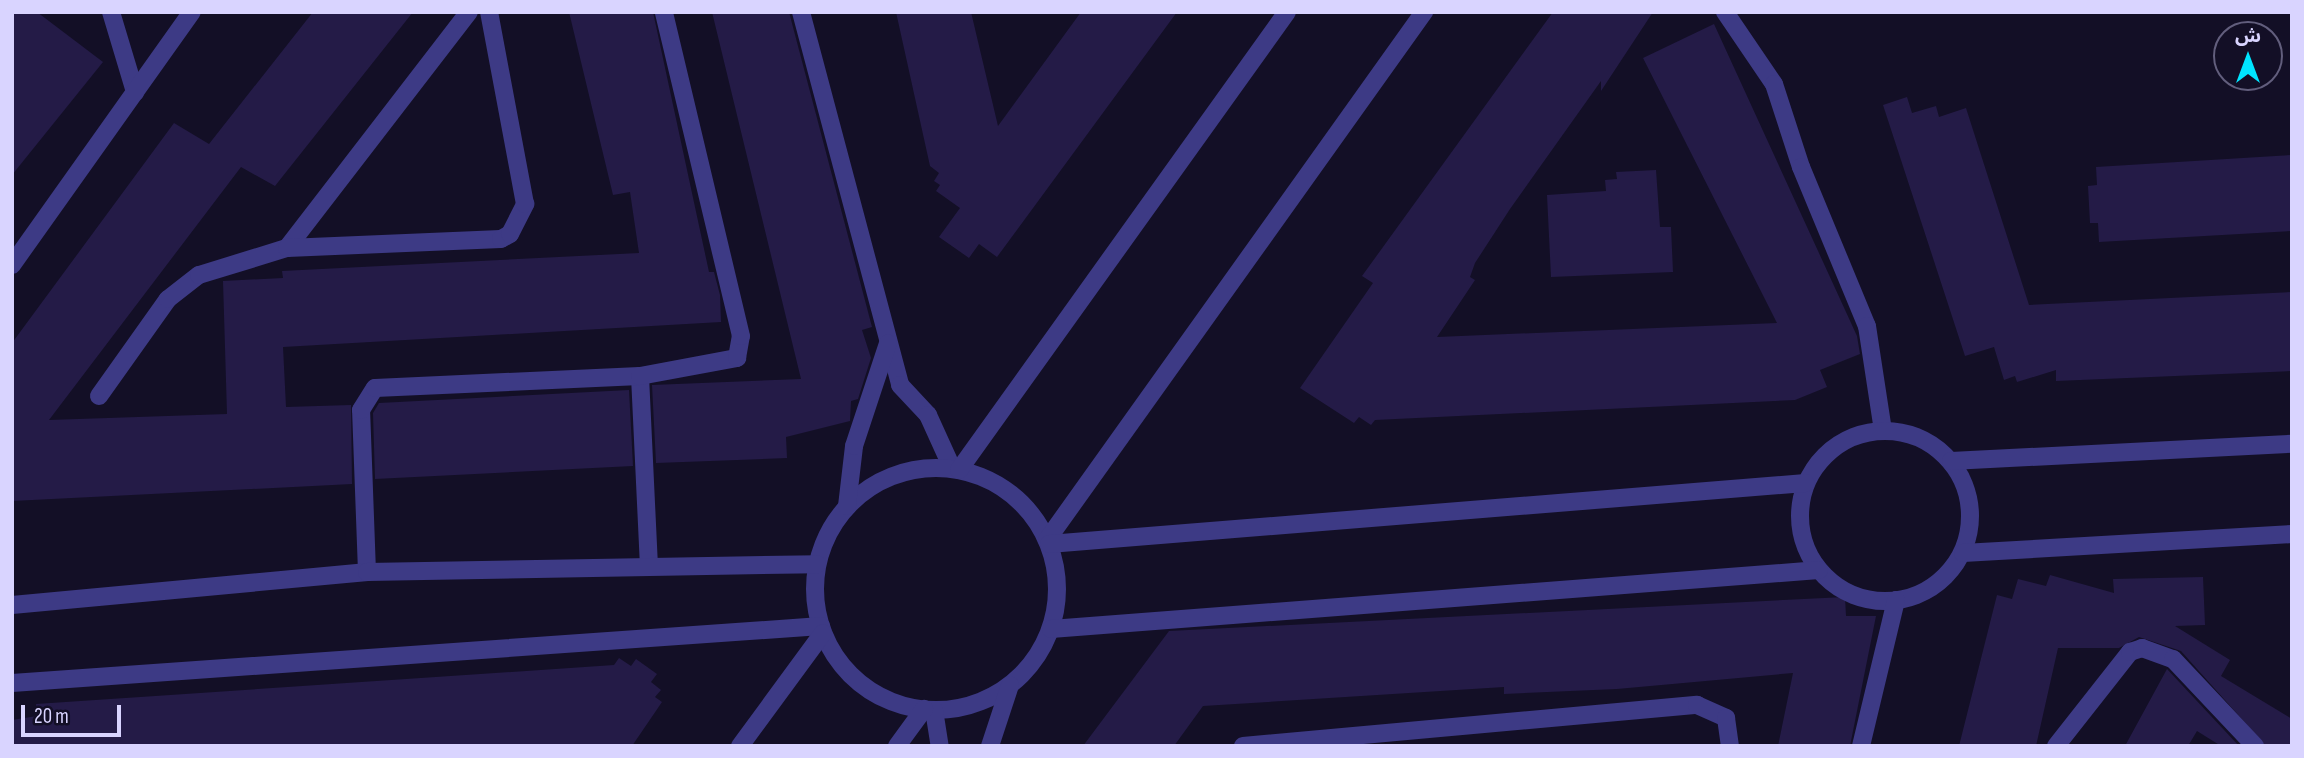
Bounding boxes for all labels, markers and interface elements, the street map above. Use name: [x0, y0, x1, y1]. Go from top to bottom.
north arrow: [2213, 21, 2283, 91]
text: ش: [2235, 25, 2261, 48]
scale bar: [24, 692, 124, 736]
text: 20 m: [34, 704, 69, 729]

